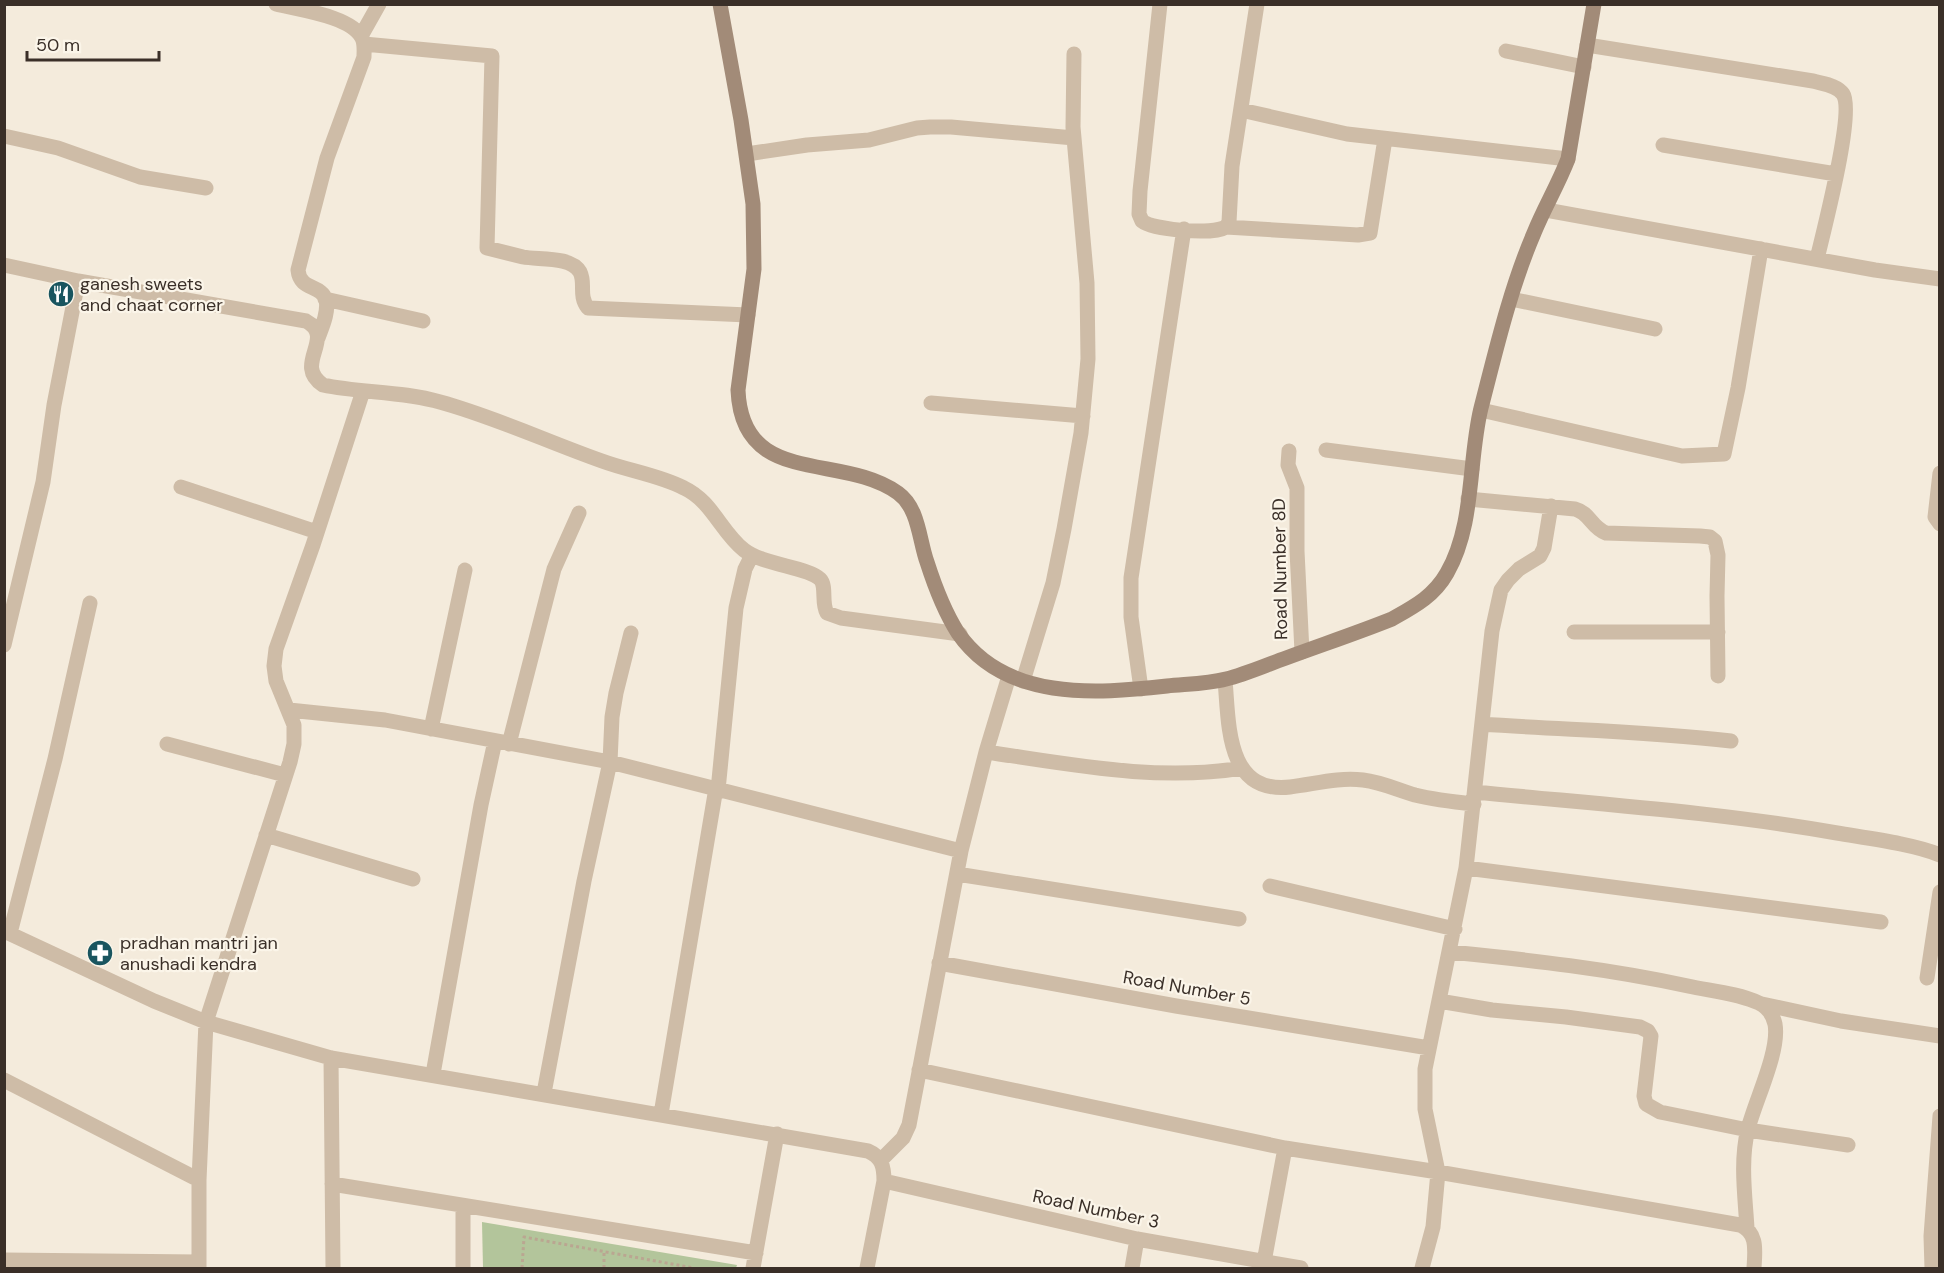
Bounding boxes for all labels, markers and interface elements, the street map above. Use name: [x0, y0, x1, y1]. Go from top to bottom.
scale bar: [27, 24, 159, 62]
text: 50 m: [36, 33, 80, 57]
place label: ganesh sweets and chaat corner: [80, 272, 223, 317]
restaurant icon: ganesh sweets and chaat corner: [46, 279, 76, 309]
street label: Road Number 8D: [1267, 498, 1293, 640]
place label: pradhan mantri jan anushadi kendra: [120, 931, 278, 976]
pharmacy icon: pradhan mantri jan anushadi kendra: [85, 938, 115, 968]
street label: Road Number 5: [1121, 965, 1253, 1011]
street label: Road Number 3: [1030, 1184, 1162, 1234]

